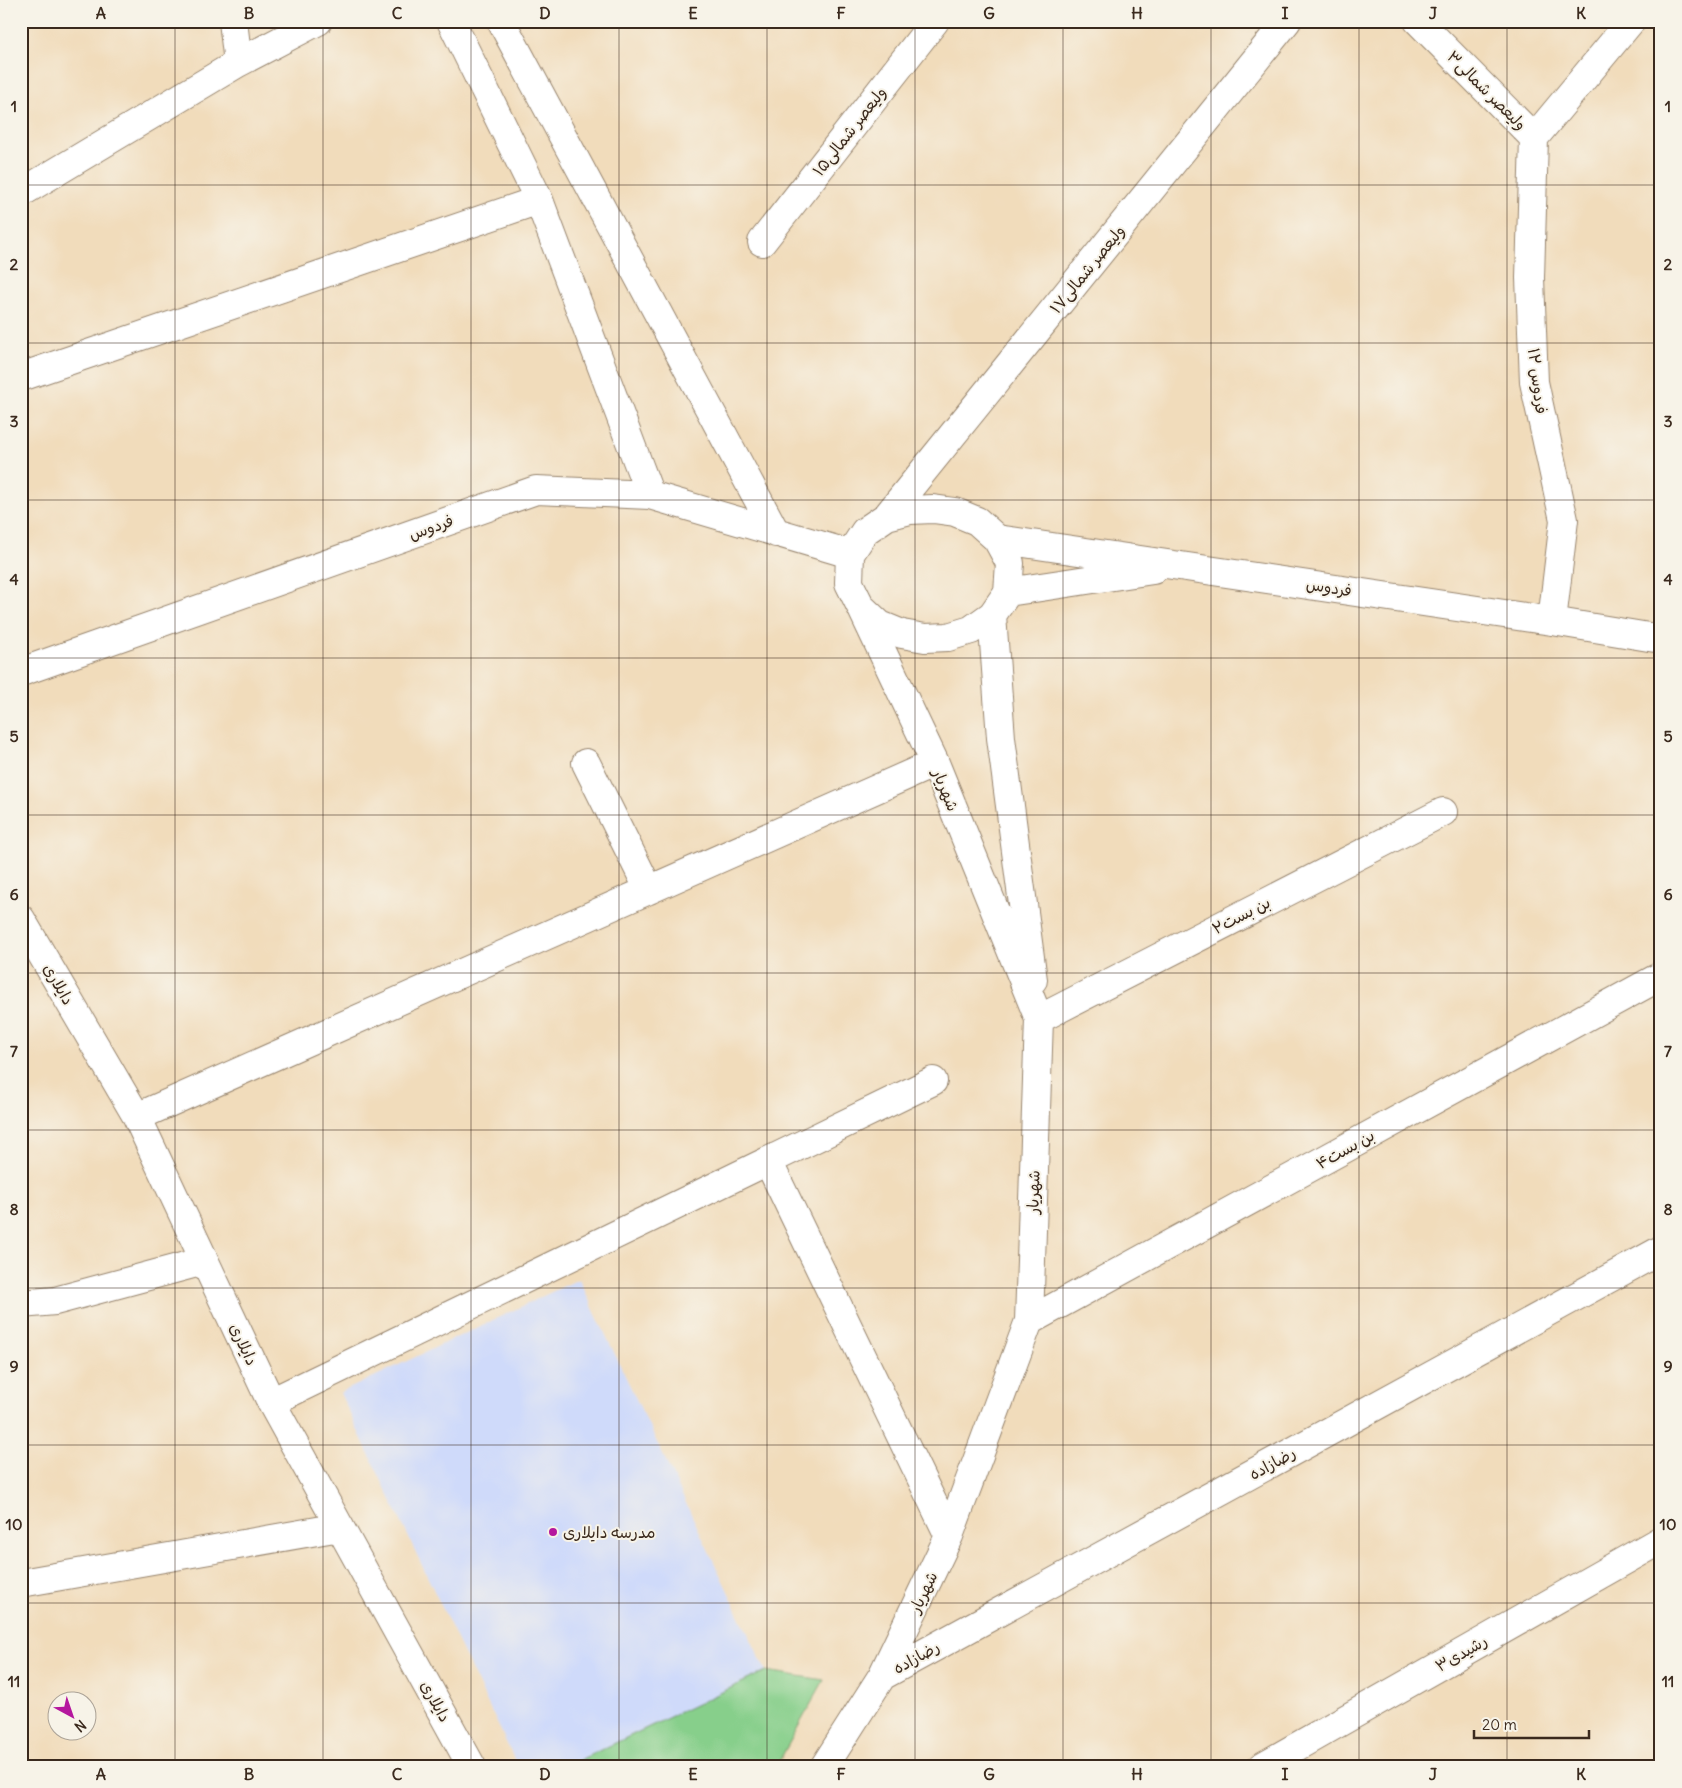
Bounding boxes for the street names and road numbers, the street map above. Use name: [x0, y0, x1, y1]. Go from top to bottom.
street label: ولیعصر شمالی۳: [1442, 46, 1531, 135]
street label: ولیعصر شمالی۱۵: [808, 82, 891, 180]
street label: ولیعصر شمالی۱۷: [1045, 221, 1130, 318]
street label: فردوس ۱۲: [1524, 347, 1552, 415]
street label: فردوس: [406, 510, 456, 544]
street label: فردوس: [1305, 574, 1353, 600]
street label: شهریار: [928, 764, 963, 814]
street label: بن بست۲: [1208, 892, 1274, 938]
street label: دایلاری: [39, 960, 79, 1008]
street label: بن بست۴: [1312, 1125, 1378, 1173]
street label: شهریار: [1022, 1170, 1044, 1216]
street label: دایلاری: [226, 1320, 262, 1368]
street label: رضازاده: [1245, 1442, 1299, 1484]
street label: شهریار: [904, 1568, 942, 1618]
street label: رشیدی۳: [1431, 1630, 1491, 1676]
street label: رضازاده: [889, 1636, 943, 1678]
street label: دایلاری: [416, 1677, 456, 1725]

